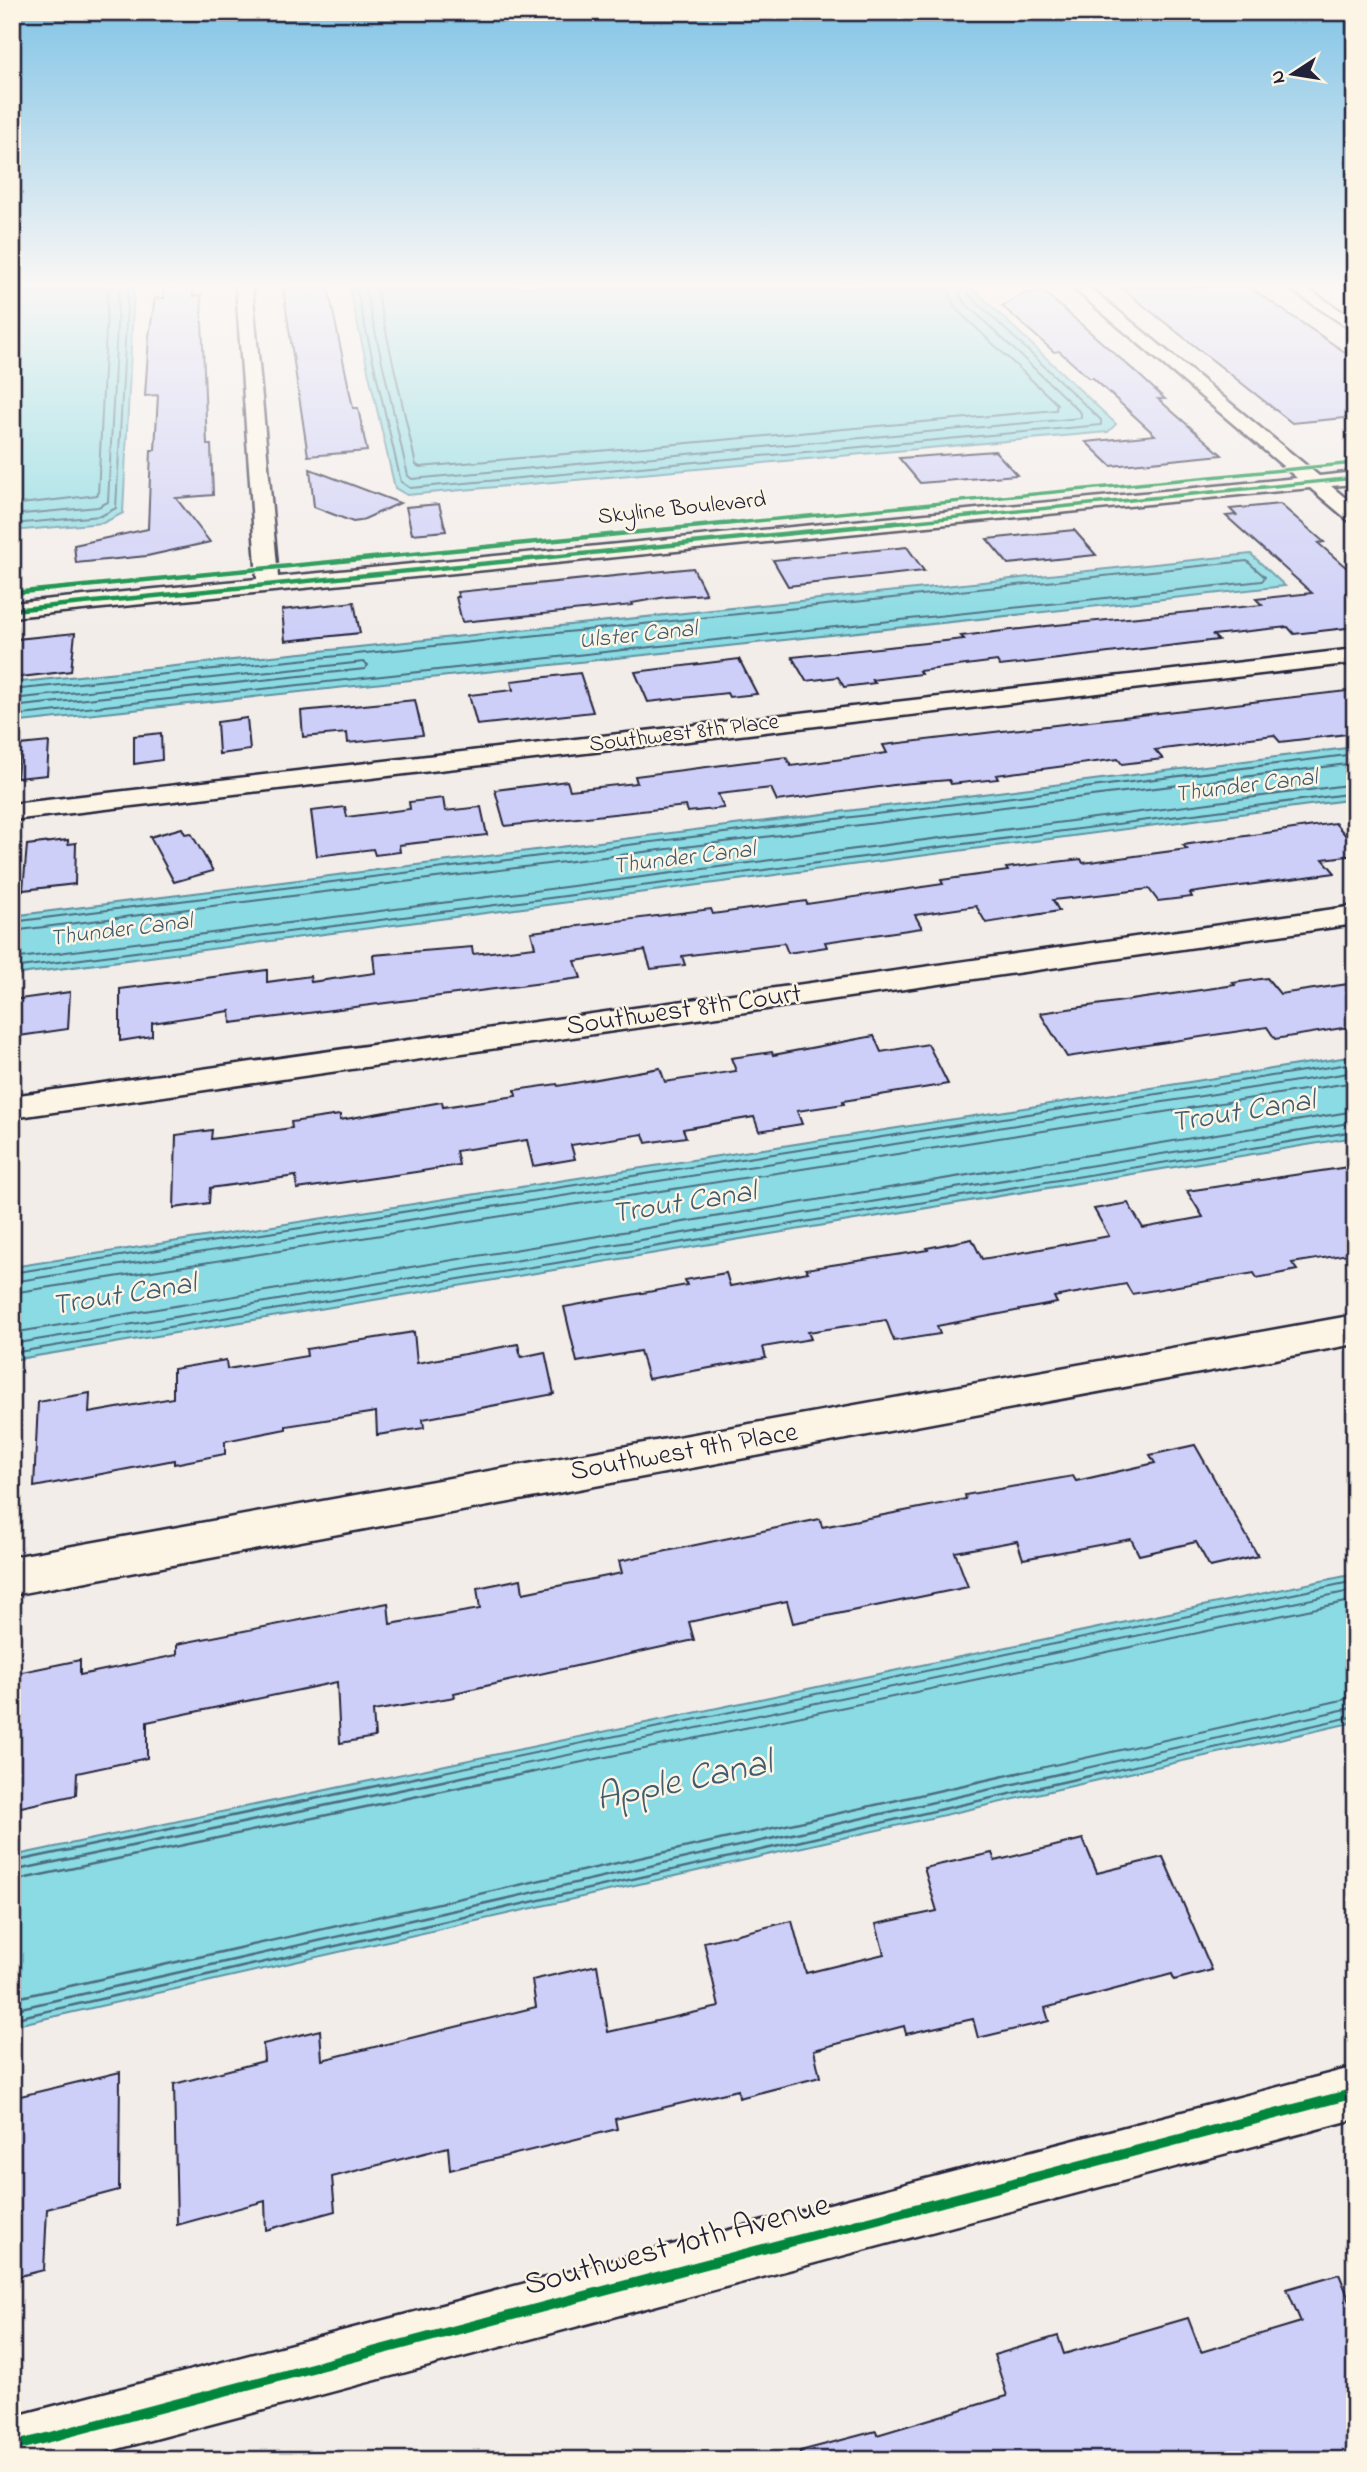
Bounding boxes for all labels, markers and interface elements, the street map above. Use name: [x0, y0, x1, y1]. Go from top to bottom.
north arrow: [1258, 38, 1328, 108]
text: N: [1264, 68, 1293, 86]
street label: Skyline Boulevard: [596, 484, 768, 536]
water label: Ulster Canal: [577, 612, 702, 660]
street label: Southwest 8th Place: [587, 706, 781, 762]
water label: Thunder Canal: [1173, 761, 1322, 813]
water label: Thunder Canal: [611, 833, 760, 885]
water label: Thunder Canal: [48, 905, 197, 957]
street label: Southwest 8th Court: [564, 974, 804, 1048]
water label: Trout Canal: [1168, 1079, 1322, 1146]
water label: Trout Canal: [609, 1170, 763, 1237]
water label: Trout Canal: [49, 1262, 203, 1329]
street label: Southwest 9th Place: [567, 1413, 801, 1493]
water label: Apple Canal: [591, 1736, 781, 1827]
street label: Southwest 10th Avenue: [519, 2182, 835, 2310]

